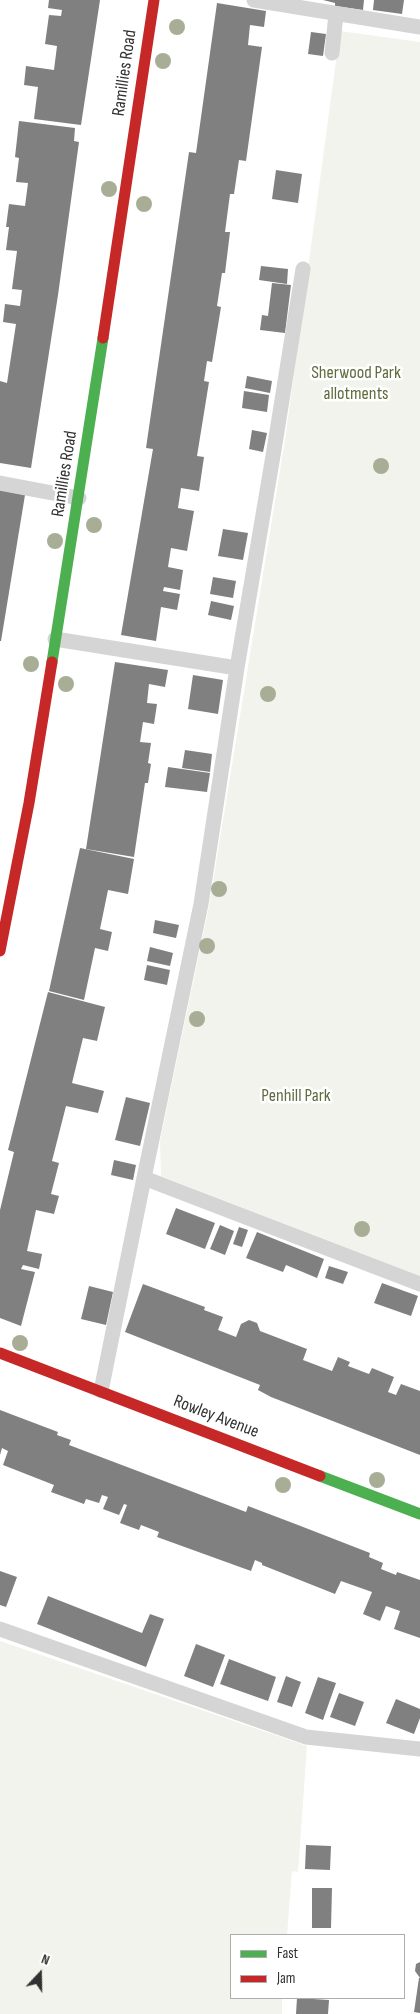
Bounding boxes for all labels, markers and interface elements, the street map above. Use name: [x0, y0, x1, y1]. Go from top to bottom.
street label: Ramillies Road: [108, 28, 142, 118]
park label: Sherwood Park allotments: [311, 362, 401, 404]
street label: Ramillies Road: [48, 429, 82, 519]
park label: Penhill Park: [261, 1085, 331, 1107]
street label: Rowley Avenue: [170, 1391, 262, 1443]
legend: [230, 1934, 405, 1999]
text: Fast: [277, 1944, 298, 1963]
north arrow: [15, 1949, 65, 1999]
text: N: [39, 1950, 52, 1969]
text: Jam: [277, 1969, 295, 1988]

